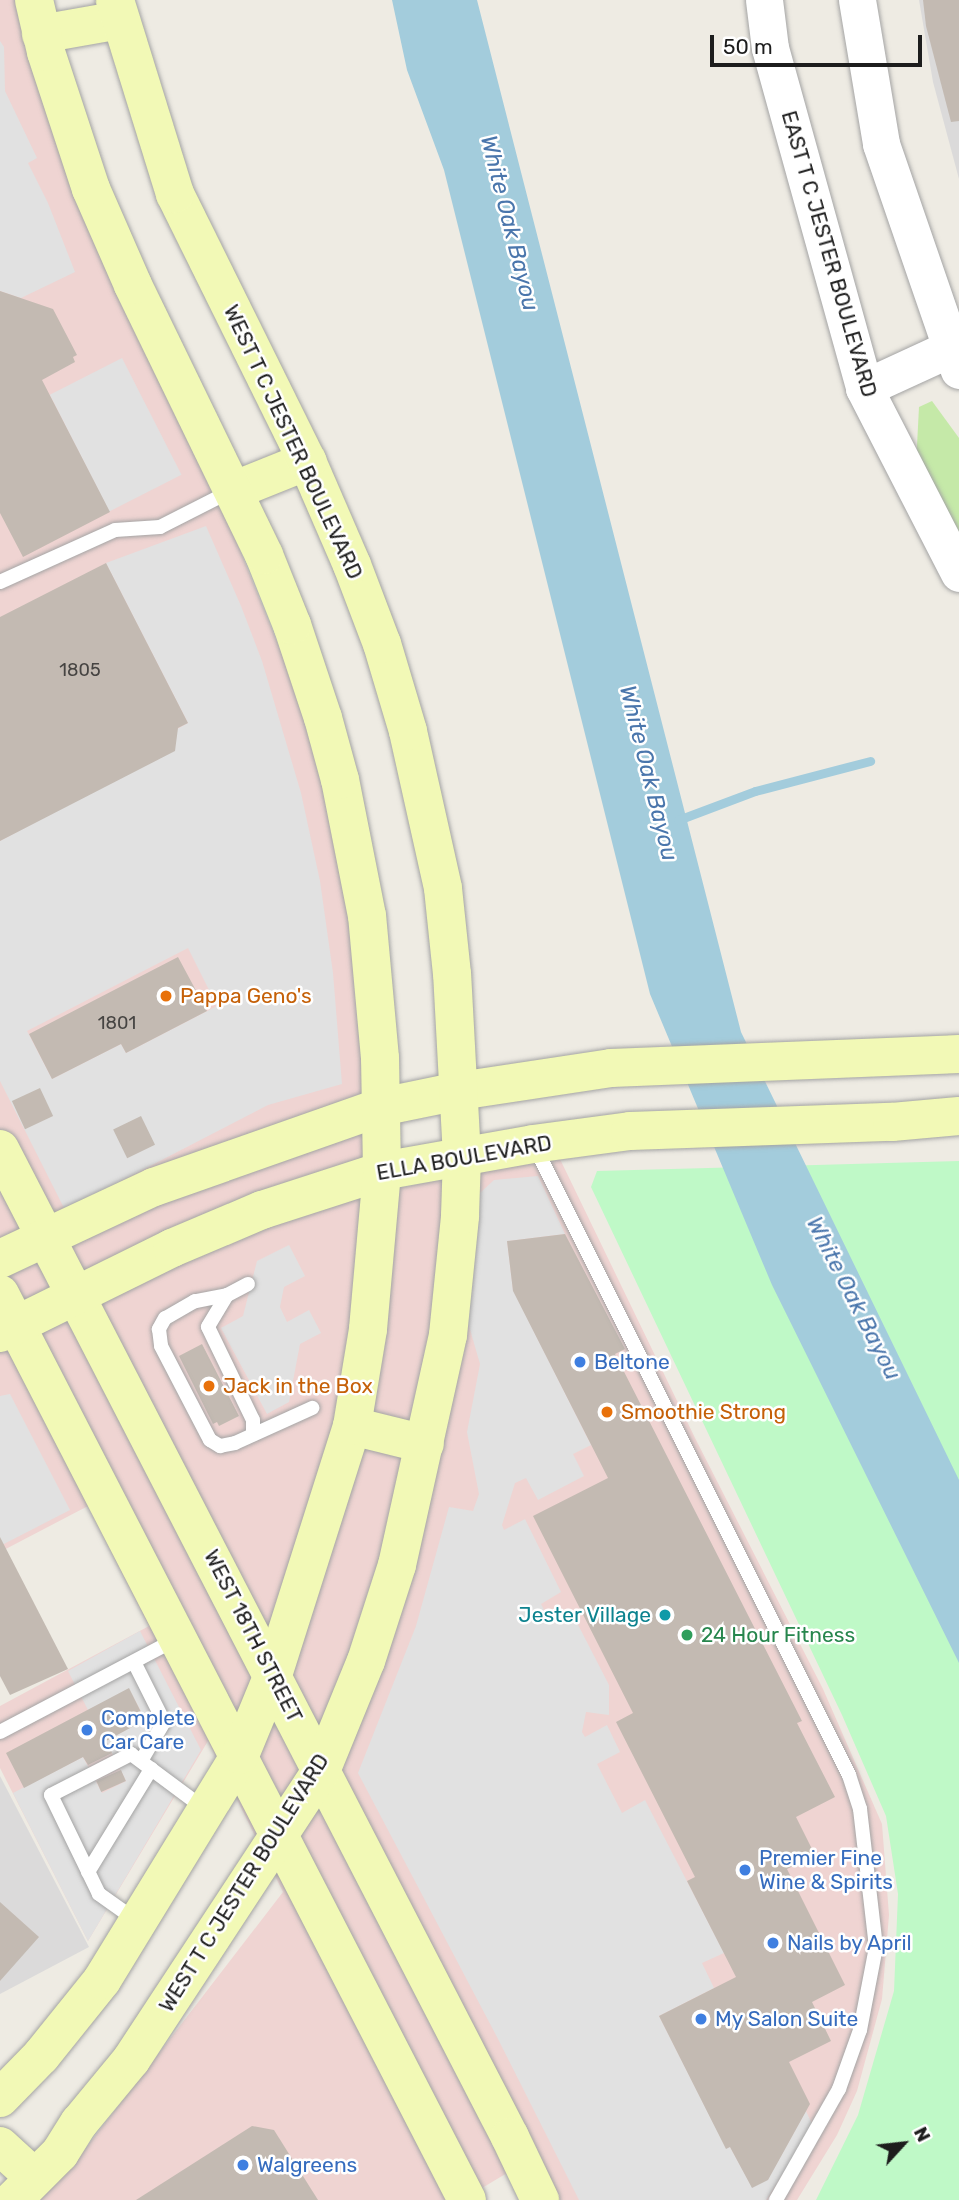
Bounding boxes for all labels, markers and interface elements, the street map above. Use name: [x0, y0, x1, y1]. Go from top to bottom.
scale bar: [714, 21, 926, 65]
text: 50 m: [723, 34, 773, 59]
street label: EAST T C JESTER BOULEVARD: [776, 107, 882, 401]
water label: White Oak Bayou: [475, 132, 545, 314]
street label: WEST T C JESTER BOULEVARD: [218, 300, 368, 584]
house number: 1805: [59, 659, 101, 681]
water label: White Oak Bayou: [614, 682, 684, 864]
place label: Pappa Geno's: [180, 983, 312, 1009]
marker: Pappa Geno's: [158, 988, 174, 1004]
house number: 1801: [98, 1012, 136, 1034]
street label: ELLA BOULEVARD: [374, 1130, 554, 1186]
water label: White Oak Bayou: [801, 1211, 907, 1385]
place label: Beltone: [594, 1349, 670, 1375]
marker: Beltone: [572, 1354, 588, 1370]
place label: Jack in the Box: [223, 1373, 373, 1399]
marker: Jack in the Box: [201, 1378, 217, 1394]
place label: Smoothie Strong: [621, 1399, 786, 1425]
marker: Smoothie Strong: [599, 1404, 615, 1420]
street label: WEST 18TH STREET: [198, 1545, 308, 1727]
place label: Jester Village: [517, 1602, 651, 1628]
marker: Jester Village: [657, 1607, 673, 1623]
place label: 24 Hour Fitness: [701, 1622, 856, 1648]
marker: 24 Hour Fitness: [679, 1627, 695, 1643]
place label: Complete Car Care: [101, 1705, 195, 1755]
marker: Complete Car Care: [79, 1722, 95, 1738]
street label: WEST T C JESTER BOULEVARD: [153, 1749, 335, 2017]
place label: Premier Fine Wine & Spirits: [759, 1845, 893, 1895]
marker: Premier Fine Wine & Spirits: [737, 1862, 753, 1878]
place label: Nails by April: [787, 1930, 913, 1956]
marker: Nails by April: [765, 1935, 781, 1951]
place label: My Salon Suite: [715, 2006, 859, 2032]
marker: My Salon Suite: [693, 2011, 709, 2027]
north arrow: [868, 2109, 938, 2179]
text: N: [909, 2123, 936, 2146]
place label: Walgreens: [257, 2152, 357, 2178]
marker: Walgreens: [235, 2157, 251, 2173]

